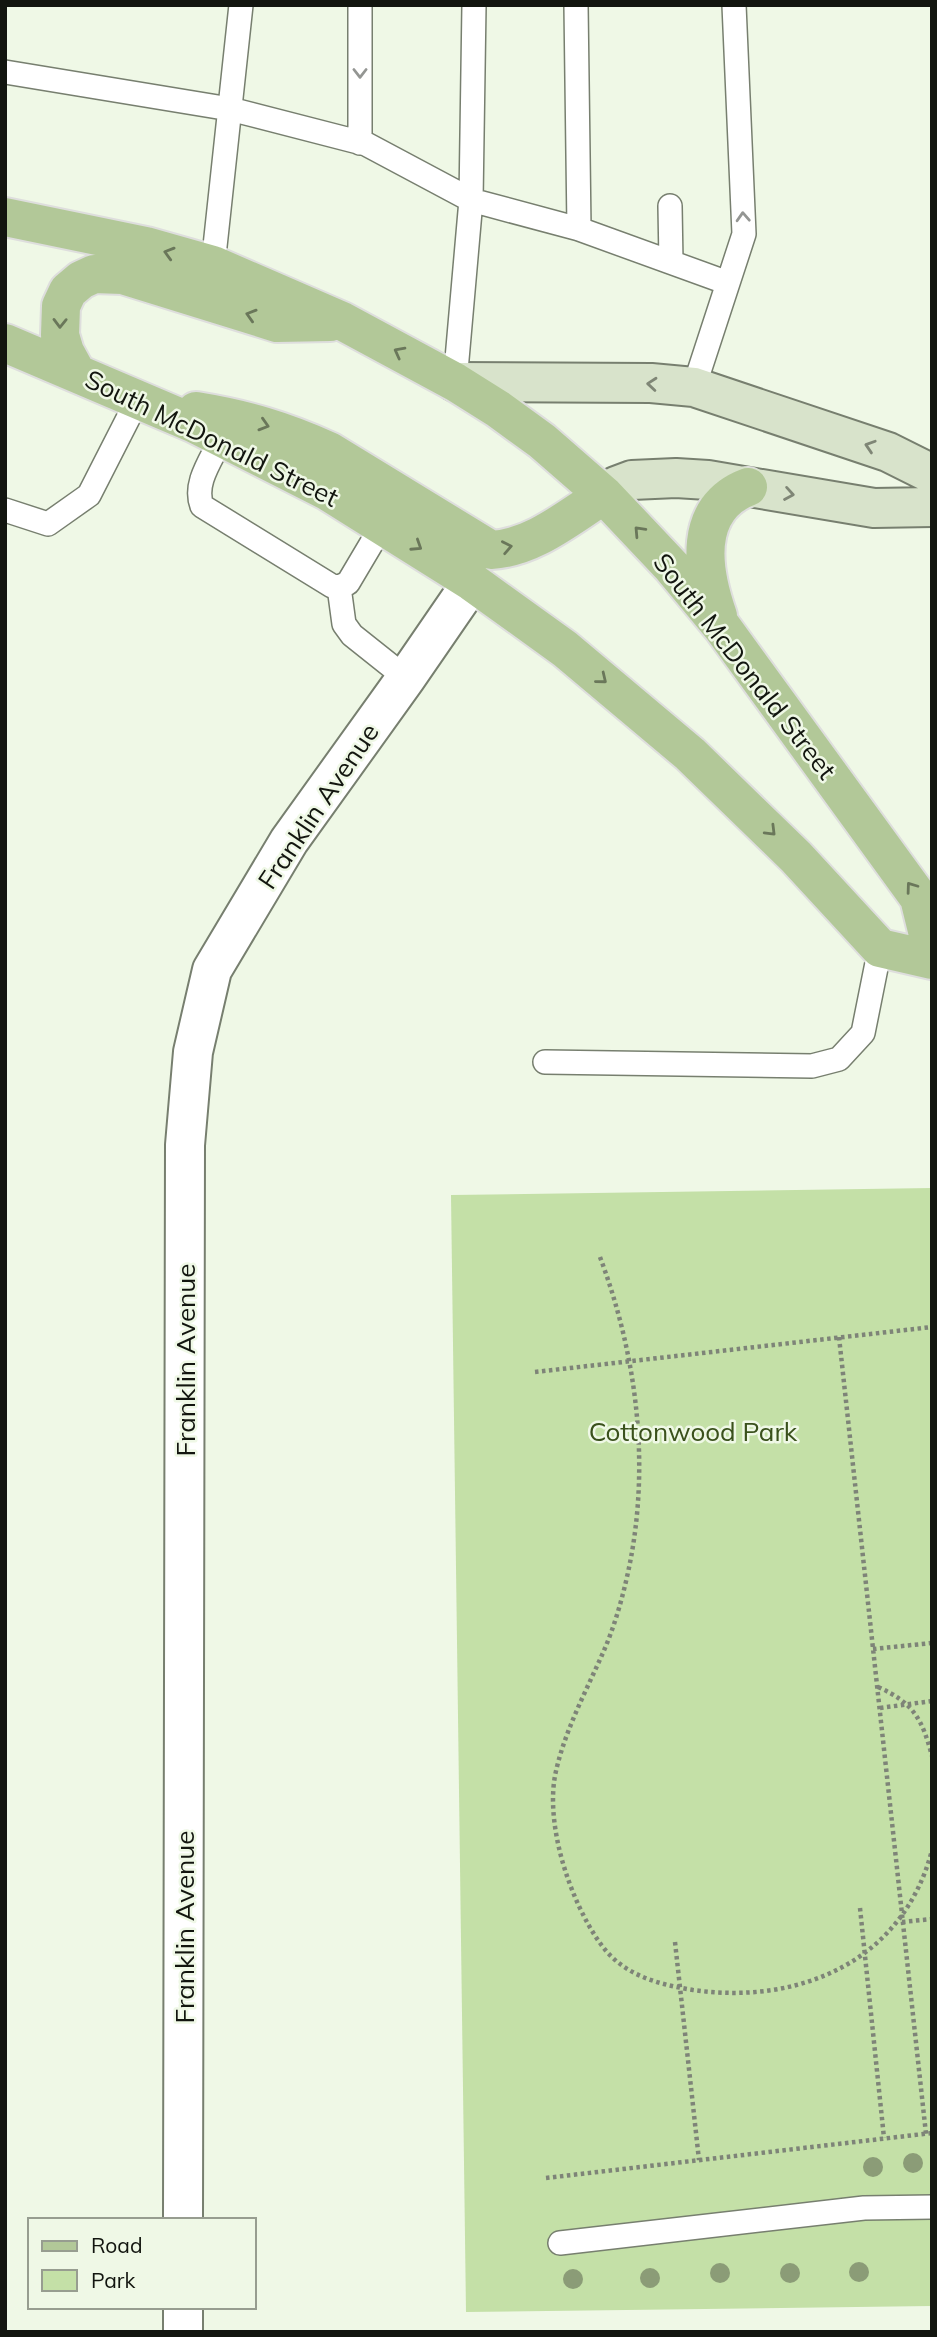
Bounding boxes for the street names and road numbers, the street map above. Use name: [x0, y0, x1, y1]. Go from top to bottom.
street label: South McDonald Street: [80, 362, 344, 514]
street label: South McDonald Street: [646, 546, 844, 786]
street label: Franklin Avenue: [250, 717, 386, 895]
street label: Franklin Avenue: [169, 1264, 202, 1456]
street label: Franklin Avenue: [168, 1831, 201, 2023]

